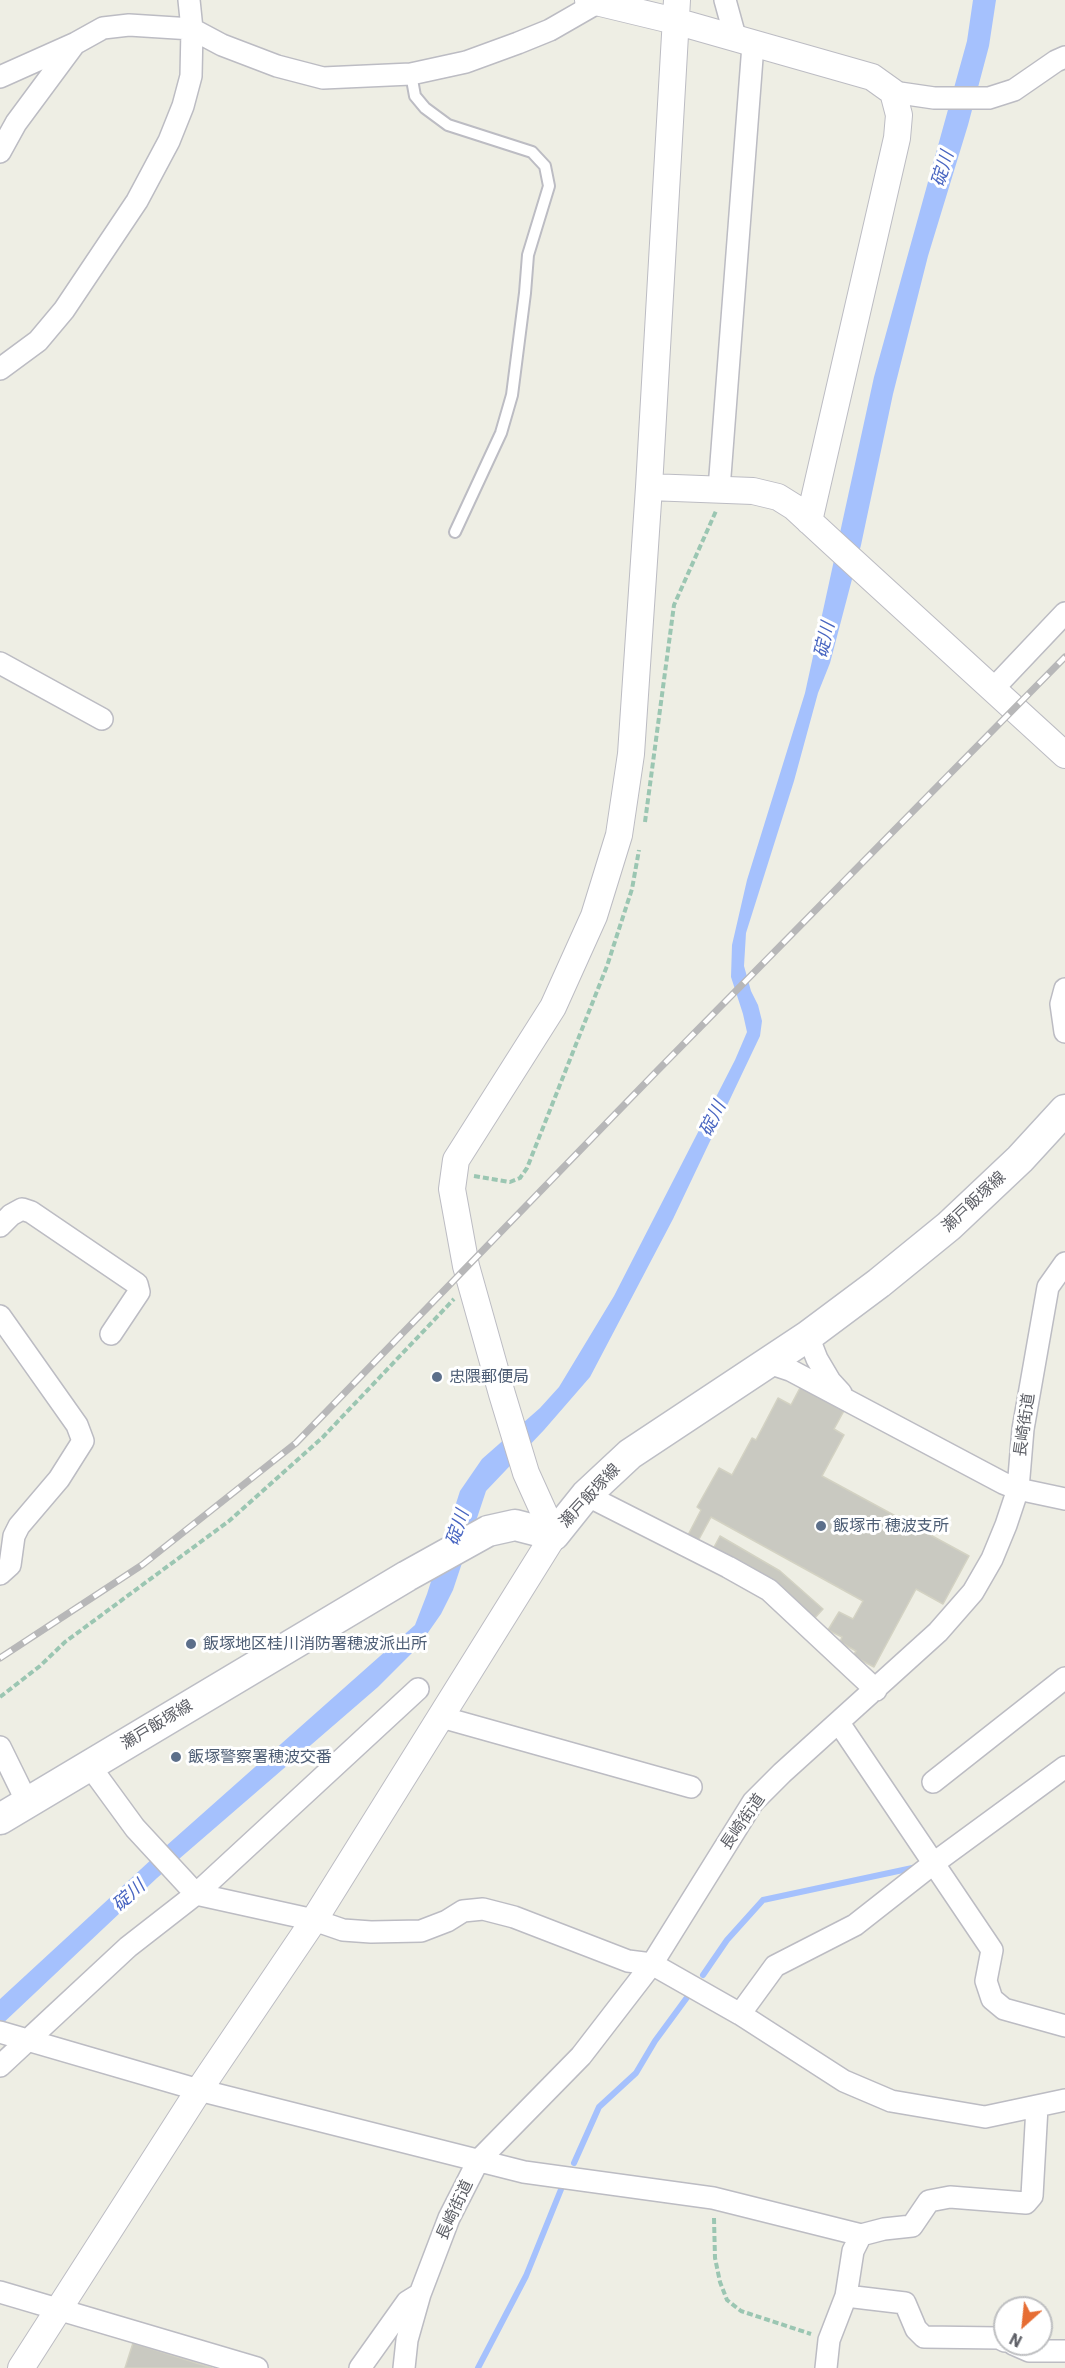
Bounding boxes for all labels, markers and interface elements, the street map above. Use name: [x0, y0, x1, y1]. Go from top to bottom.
water label: 碇川: [927, 149, 959, 189]
water label: 碇川: [810, 620, 840, 660]
water label: 碇川: [695, 1098, 731, 1140]
street label: 瀬戸飯塚線: [938, 1168, 1010, 1236]
place label: 忠隈郵便局: [449, 1367, 529, 1387]
marker: 忠隈郵便局: [430, 1370, 444, 1384]
street label: 長崎街道: [1011, 1392, 1039, 1458]
street label: 瀬戸飯塚線: [556, 1460, 624, 1532]
water label: 碇川: [442, 1508, 474, 1548]
place label: 飯塚市 穂波支所: [833, 1516, 949, 1536]
marker: 飯塚市 穂波支所: [814, 1519, 828, 1533]
place label: 飯塚地区桂川消防署穂波派出所: [203, 1634, 427, 1654]
marker: 飯塚地区桂川消防署穂波派出所: [184, 1637, 198, 1651]
street label: 瀬戸飯塚線: [118, 1696, 196, 1754]
place label: 飯塚警察署穂波交番: [188, 1747, 332, 1767]
marker: 飯塚警察署穂波交番: [169, 1750, 183, 1764]
street label: 長崎街道: [717, 1790, 769, 1854]
water label: 碇川: [108, 1876, 150, 1916]
street label: 長崎街道: [433, 2177, 477, 2243]
north arrow: [993, 2296, 1053, 2356]
text: N: [1006, 2329, 1025, 2352]

